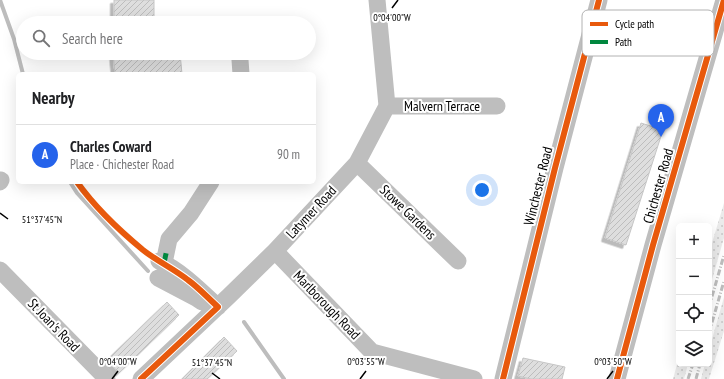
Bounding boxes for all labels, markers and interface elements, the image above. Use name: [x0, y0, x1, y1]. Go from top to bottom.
legend: [582, 10, 714, 56]
text: 0°04'00"W: [373, 11, 411, 24]
search box: [16, 16, 316, 60]
text: Cycle path: [615, 17, 654, 31]
icon: search: [30, 27, 52, 49]
text: Search here: [62, 29, 123, 48]
text: Path: [615, 35, 632, 49]
text: Nearby: [32, 87, 75, 109]
street label: Malvern Terrace: [404, 97, 480, 115]
pin: A: [648, 104, 674, 137]
text: Charles Coward: [70, 137, 152, 156]
street label: Winchester Road: [520, 145, 556, 227]
text: A: [42, 146, 48, 163]
text: 90 m: [277, 146, 300, 163]
street label: Chichester Road: [639, 146, 677, 226]
text: Place · Chichester Road: [70, 156, 174, 173]
your location: [472, 180, 492, 200]
street label: Stowe Gardens: [376, 181, 440, 244]
street label: Latymer Road: [282, 182, 340, 242]
text: 51°37'45"N: [22, 213, 62, 226]
map controls: [676, 223, 712, 367]
button: +: [676, 223, 712, 259]
button: −: [676, 259, 712, 295]
street label: Marlborough Road: [290, 267, 364, 343]
street label: St Joan's Road: [24, 295, 84, 355]
button: locate: [676, 295, 712, 331]
button: layers: [676, 331, 712, 367]
text: 0°04'00"W: [99, 355, 137, 368]
text: 0°03'55"W: [347, 355, 385, 368]
text: 0°03'50"W: [594, 355, 632, 368]
text: 51°37'45"N: [192, 356, 232, 369]

